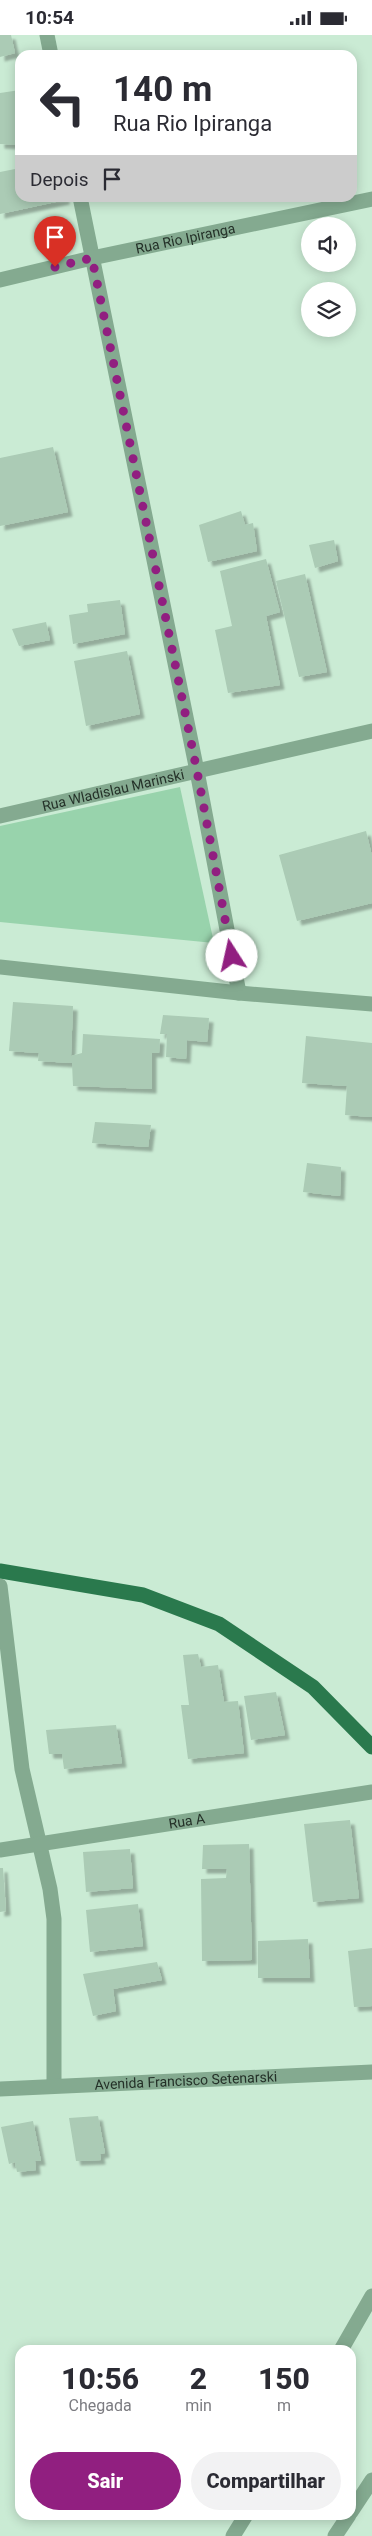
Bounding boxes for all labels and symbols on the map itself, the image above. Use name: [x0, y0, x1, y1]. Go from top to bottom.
pin: [34, 216, 76, 267]
street label: Rua Rio Ipiranga: [134, 220, 237, 257]
street label: Rua Wladislau Marinski: [41, 766, 186, 814]
position arrow: [205, 929, 257, 981]
street label: Rua A: [167, 1810, 206, 1832]
street label: Avenida Francisco Setenarski: [94, 2068, 278, 2093]

